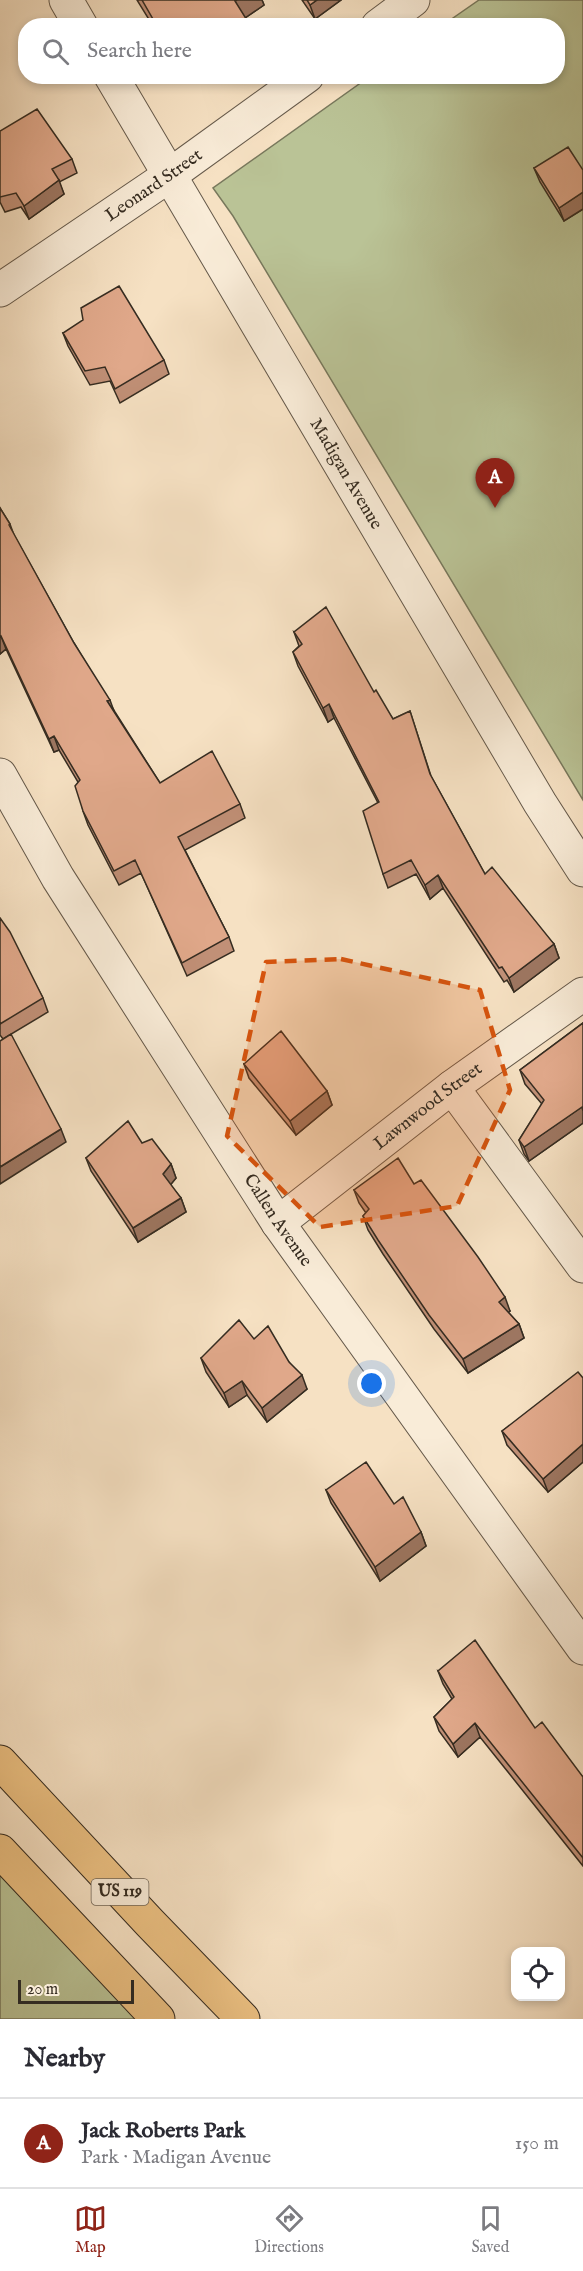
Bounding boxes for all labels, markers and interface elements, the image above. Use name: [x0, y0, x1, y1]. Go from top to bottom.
search box: [18, 18, 565, 84]
icon: search: [39, 35, 72, 68]
text: Search here: [87, 37, 192, 65]
street label: Leonard Street: [101, 144, 207, 227]
street label: Madigan Avenue: [304, 414, 388, 534]
pin: A: [476, 458, 514, 508]
street label: Lawnwood Street: [369, 1058, 487, 1155]
street label: Callen Avenue: [238, 1170, 317, 1271]
your location: [357, 1369, 386, 1398]
road number: US 119: [92, 1879, 148, 1905]
map controls: [511, 1947, 565, 2001]
button: locate: [511, 1947, 565, 2001]
scale bar: [18, 1977, 134, 2004]
text: 20 m: [27, 1980, 58, 2000]
text: Nearby: [24, 2042, 105, 2075]
text: Jack Roberts Park: [81, 2117, 245, 2145]
text: A: [37, 2131, 50, 2156]
text: 150 m: [515, 2131, 559, 2156]
text: Park · Madigan Avenue: [81, 2145, 271, 2170]
tab: Map: [74, 2202, 107, 2258]
tab: Directions: [254, 2202, 324, 2258]
tab: Saved: [471, 2202, 509, 2258]

